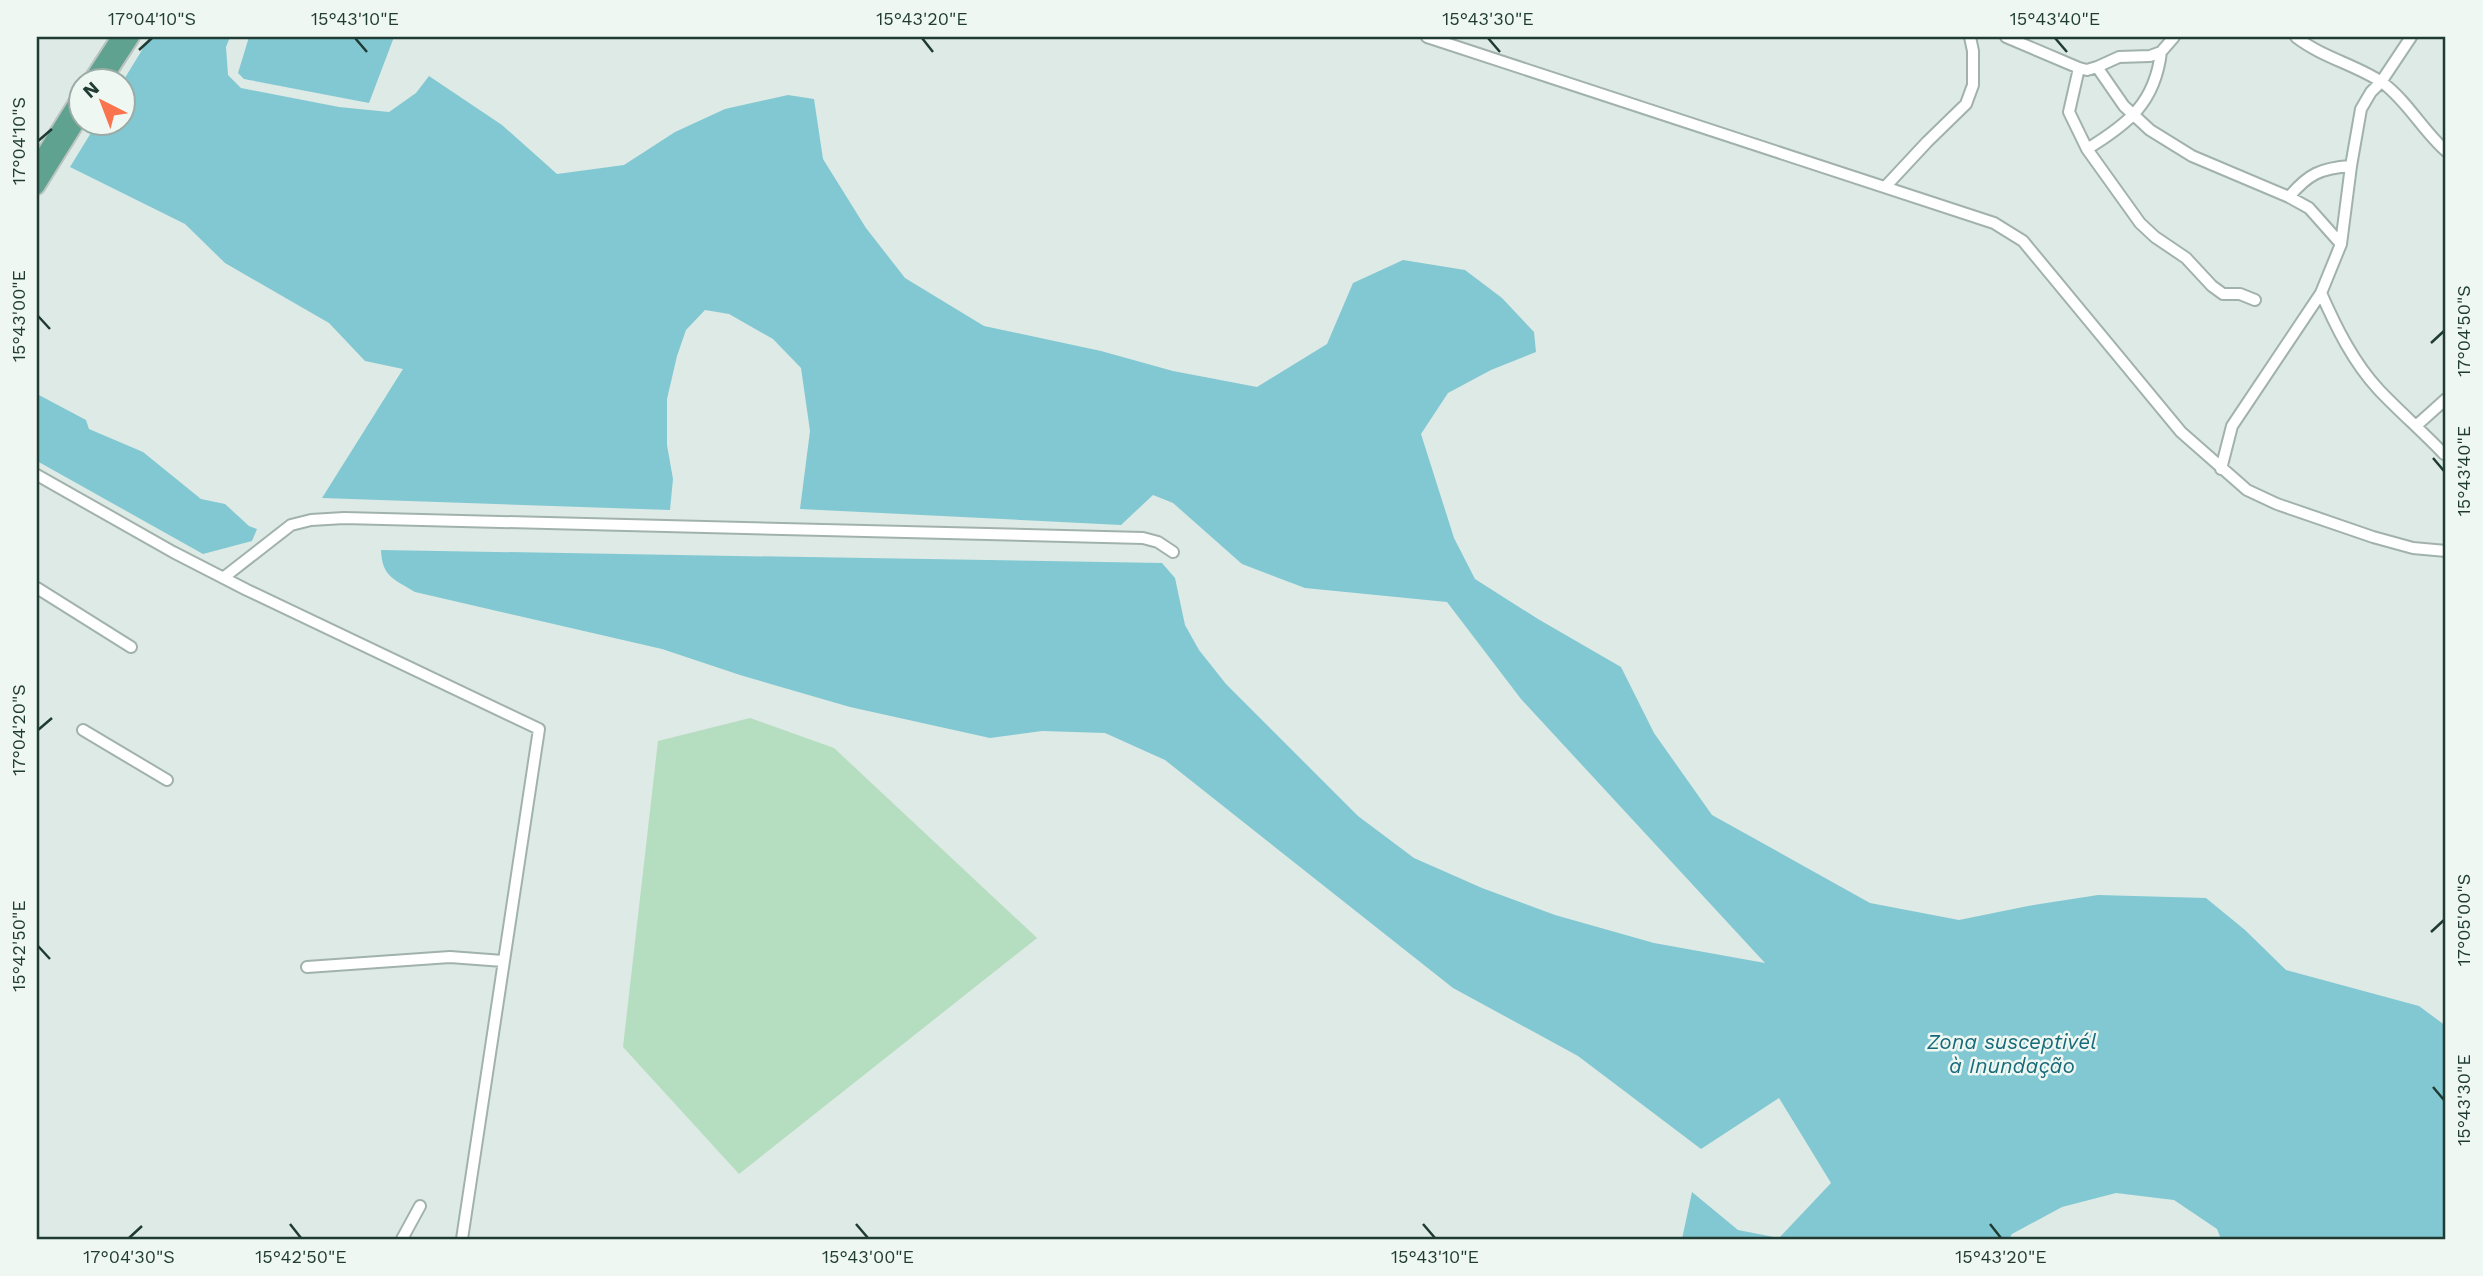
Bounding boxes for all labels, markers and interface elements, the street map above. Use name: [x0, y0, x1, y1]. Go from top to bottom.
text: 17°04'10"S: [108, 8, 196, 29]
text: 15°43'10"E: [311, 8, 399, 29]
text: 15°43'20"E: [876, 8, 968, 29]
text: 15°43'30"E: [1442, 8, 1534, 29]
text: 15°43'40"E: [2010, 8, 2100, 29]
north arrow: [66, 66, 136, 136]
text: N: [78, 76, 104, 103]
text: 17°04'10"S: [8, 97, 29, 185]
text: 15°43'00"E: [8, 270, 29, 362]
text: 17°04'50"S: [2453, 285, 2474, 377]
text: 15°43'40"E: [2453, 426, 2474, 516]
text: 17°04'20"S: [8, 684, 29, 776]
text: 17°05'00"S: [2453, 874, 2474, 966]
text: 15°42'50"E: [8, 900, 29, 992]
water label: Zona susceptivél à Inundação: [1926, 1029, 2097, 1078]
text: 15°43'30"E: [2453, 1054, 2474, 1146]
text: 17°04'30"S: [83, 1246, 175, 1267]
text: 15°42'50"E: [255, 1246, 347, 1267]
text: 15°43'00"E: [822, 1246, 914, 1267]
text: 15°43'10"E: [1391, 1246, 1479, 1267]
text: 15°43'20"E: [1955, 1246, 2047, 1267]

